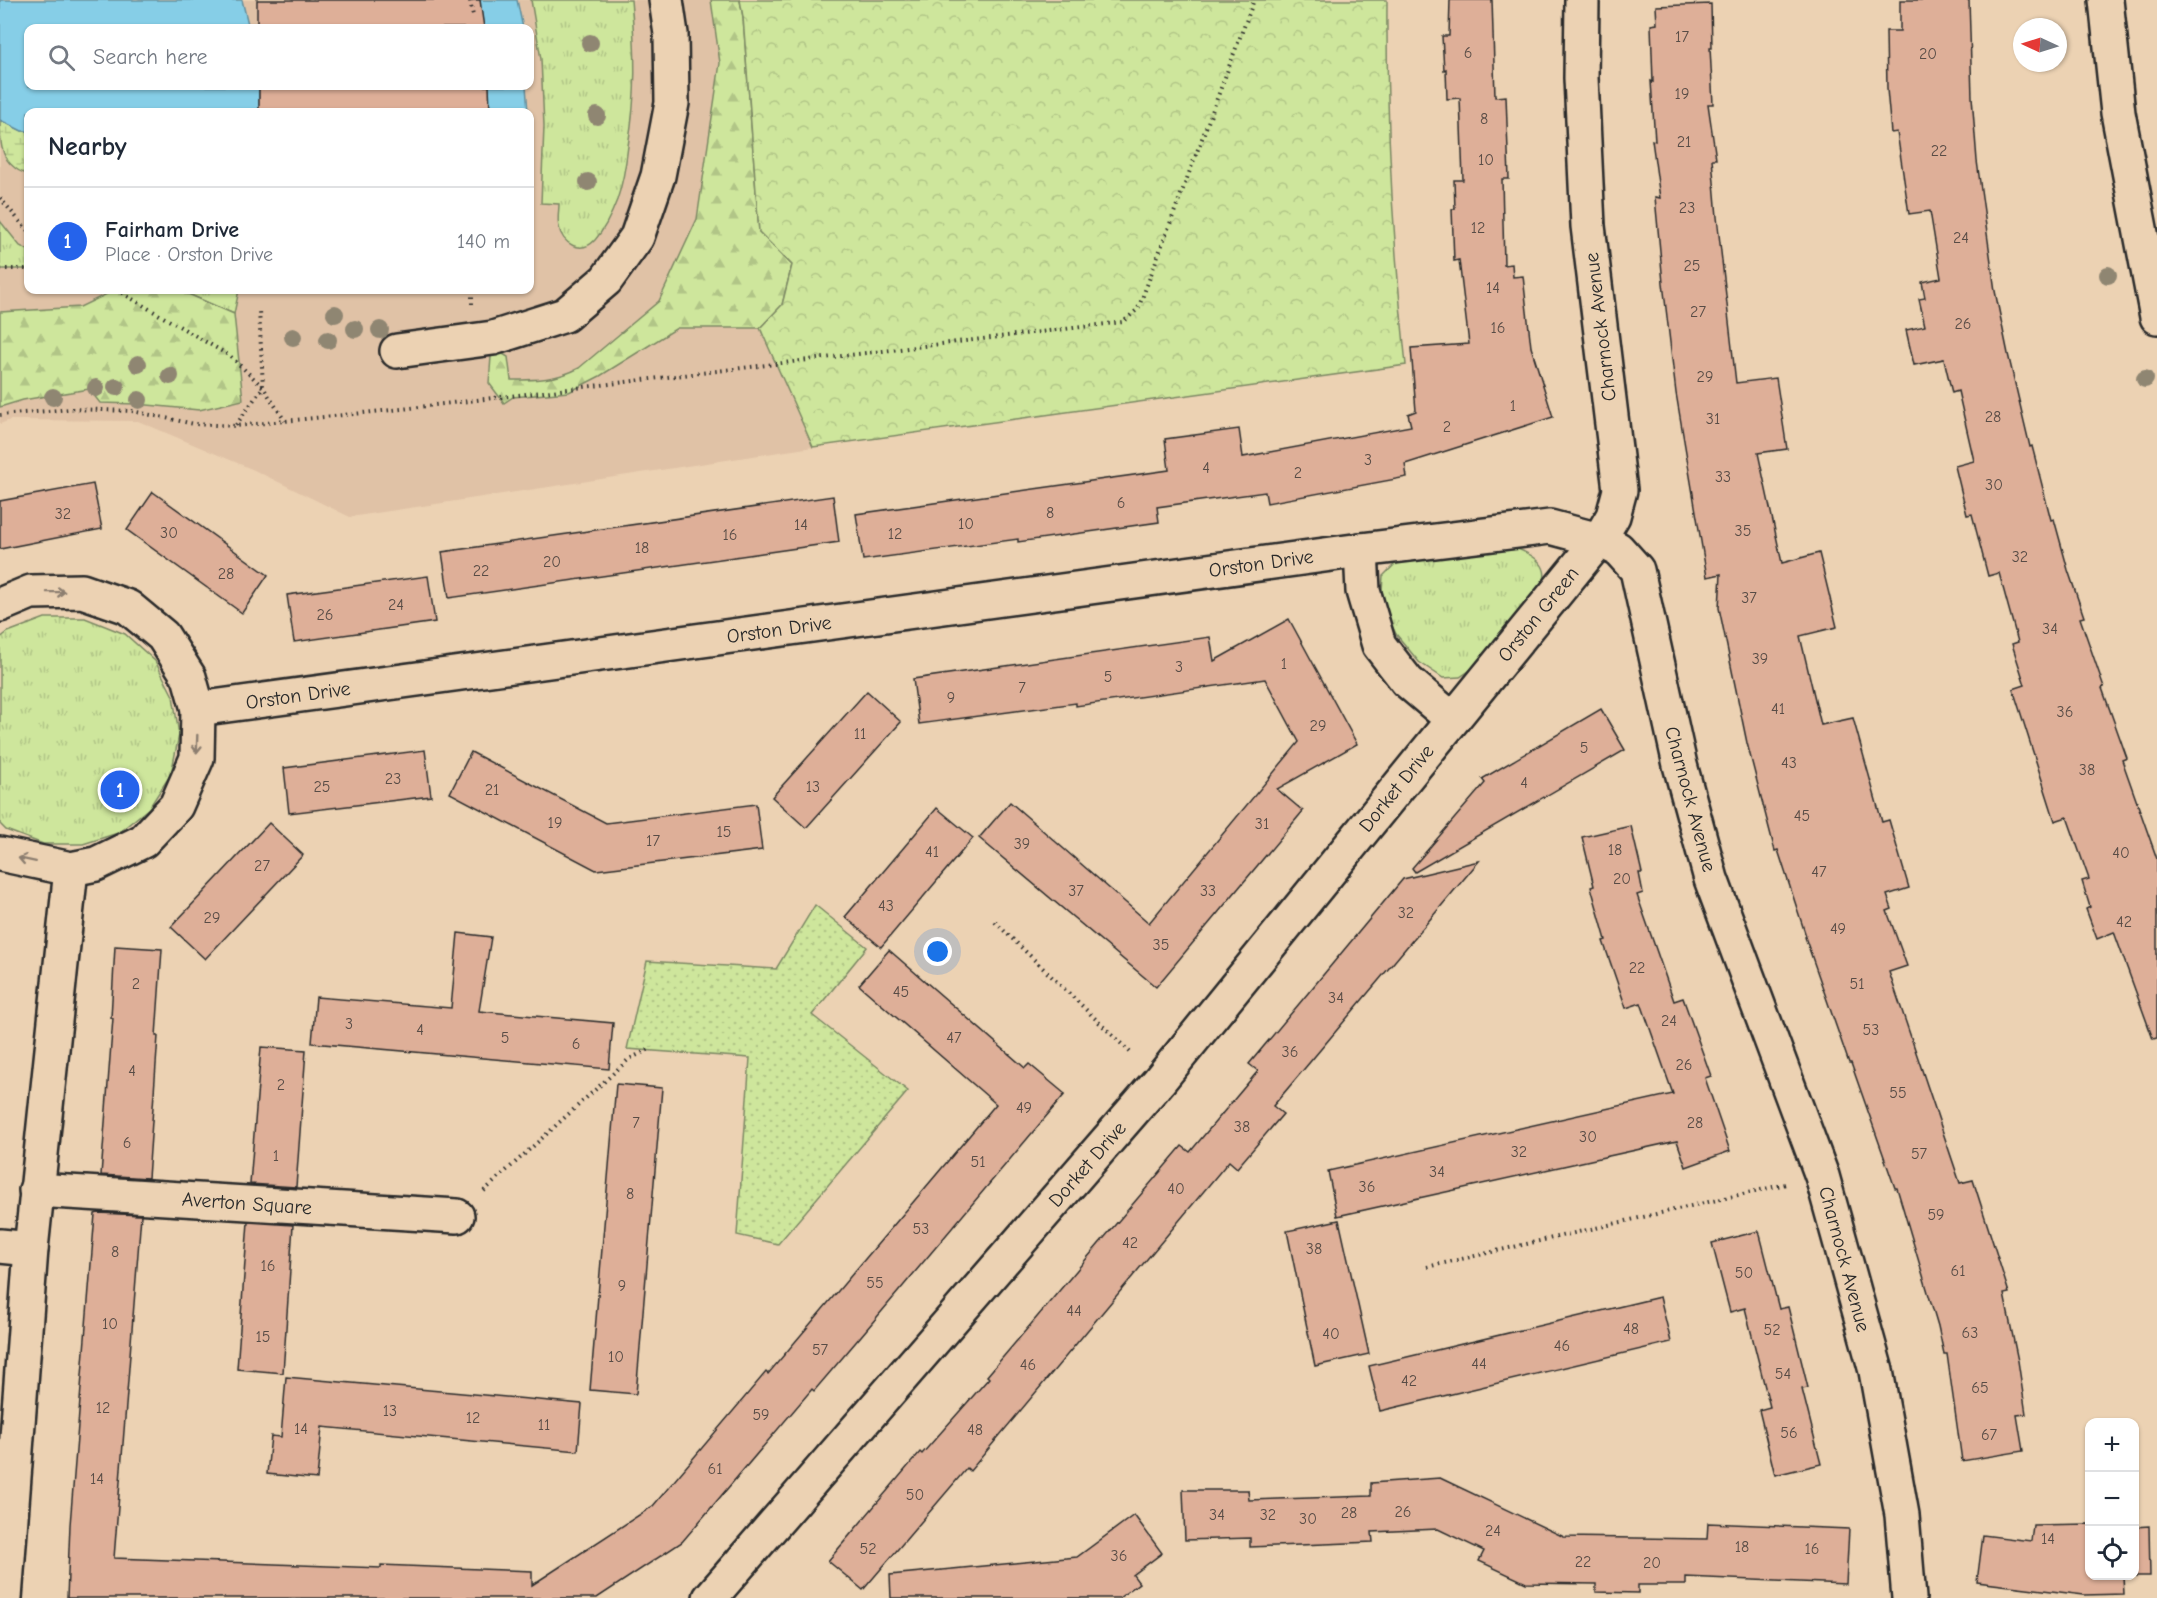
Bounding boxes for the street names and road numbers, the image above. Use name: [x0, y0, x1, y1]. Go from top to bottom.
street label: Charnock Avenue: [1580, 251, 1621, 403]
street label: Orston Drive: [1207, 545, 1315, 582]
street label: Orston Green: [1493, 562, 1584, 666]
street label: Orston Drive: [725, 611, 833, 648]
street label: Orston Drive: [244, 677, 352, 714]
street label: Charnock Avenue: [1660, 724, 1721, 874]
street label: Dorket Drive: [1354, 740, 1439, 837]
street label: Dorket Drive: [1044, 1117, 1131, 1212]
street label: Charnock Avenue: [1814, 1184, 1875, 1334]
street label: Averton Square: [181, 1187, 313, 1220]

